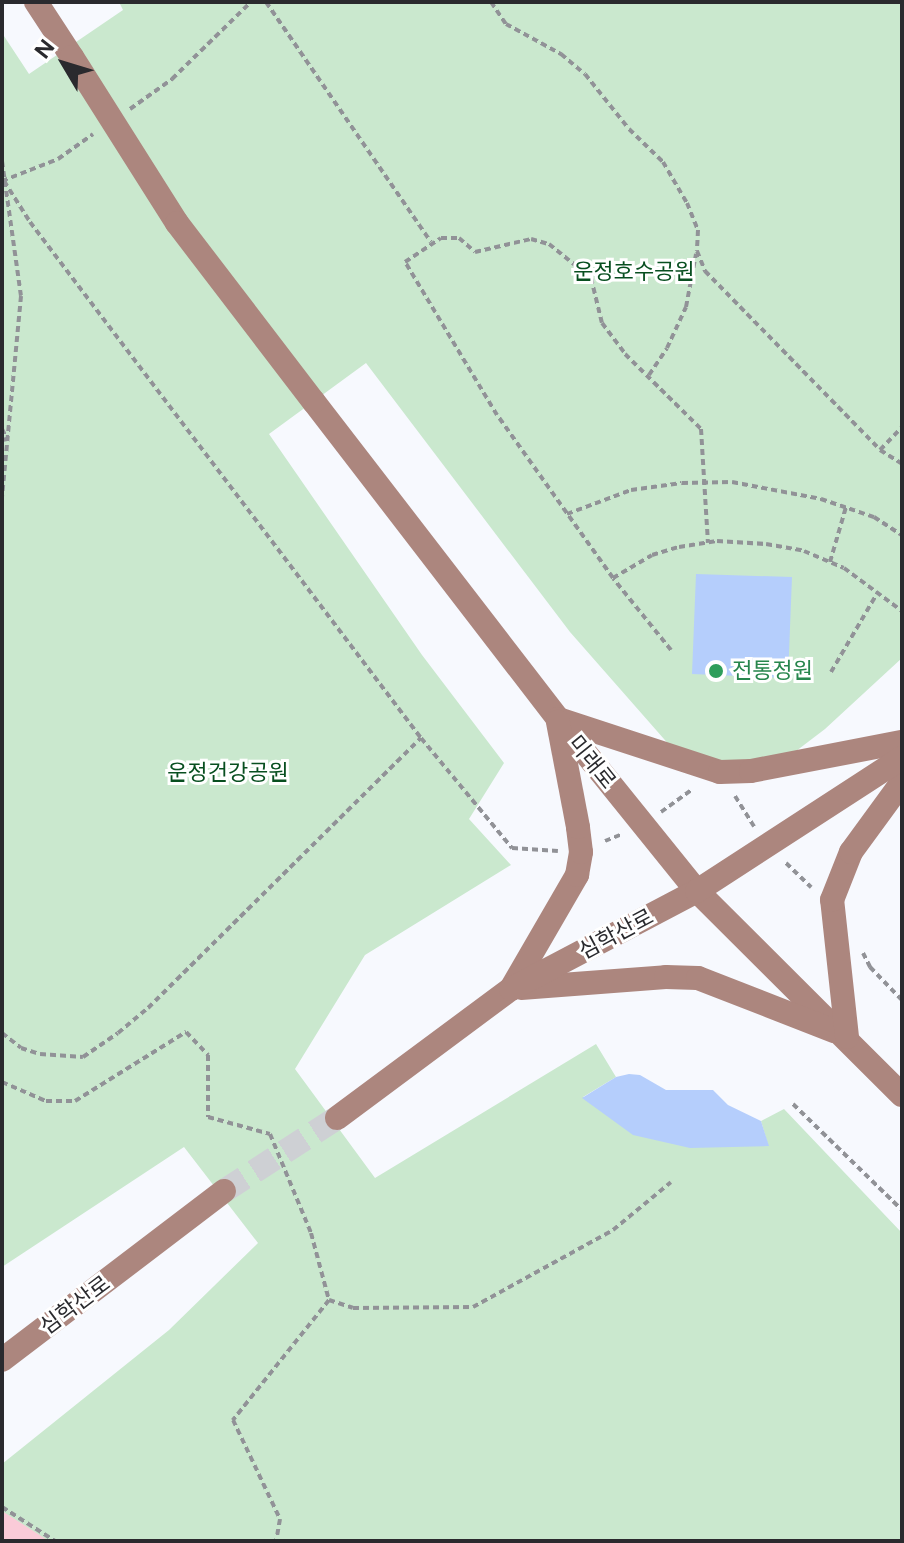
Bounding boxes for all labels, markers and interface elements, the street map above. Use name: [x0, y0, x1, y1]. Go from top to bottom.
north arrow: [24, 24, 104, 104]
text: N: [29, 34, 61, 64]
park label: 운정호수공원: [573, 259, 695, 285]
place label: 전통정원: [732, 658, 813, 684]
marker: 전통정원: [707, 662, 725, 680]
street label: 미래로: [563, 730, 621, 794]
park label: 운정건강공원: [167, 760, 289, 786]
street label: 심학산로: [574, 903, 658, 965]
street label: 심학산로: [35, 1270, 115, 1340]

